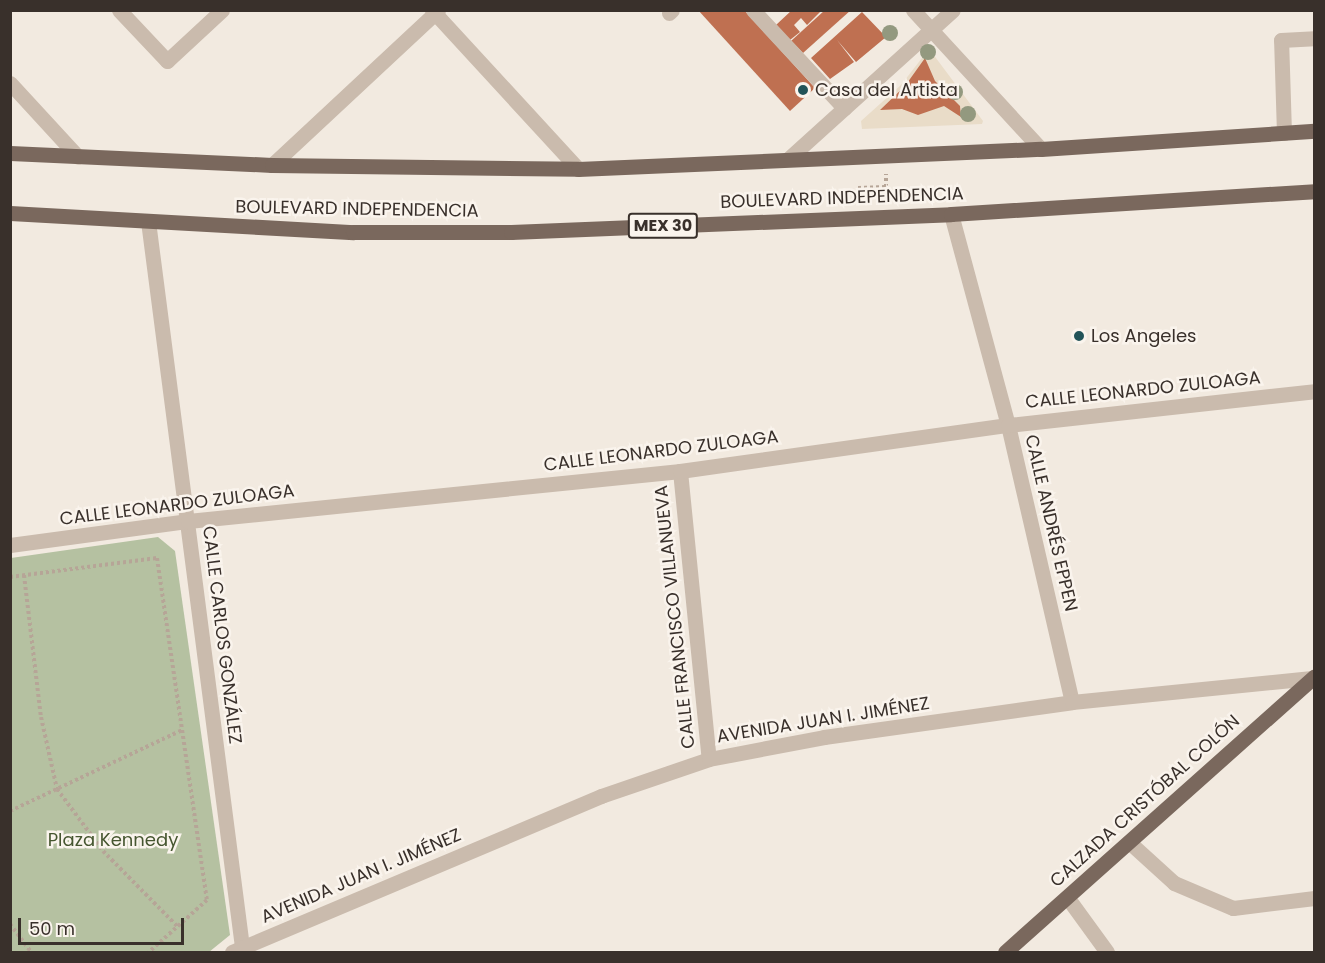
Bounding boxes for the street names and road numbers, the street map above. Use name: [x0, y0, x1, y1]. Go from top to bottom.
street label: BOULEVARD INDEPENDENCIA: [720, 183, 964, 213]
street label: BOULEVARD INDEPENDENCIA: [235, 196, 479, 222]
road number: MEX 30: [627, 213, 699, 239]
street label: CALLE LEONARDO ZULOAGA: [1024, 367, 1262, 413]
street label: CALLE LEONARDO ZULOAGA: [542, 426, 780, 476]
street label: CALLE ANDRÉS EPPEN: [1020, 433, 1082, 613]
street label: CALLE LEONARDO ZULOAGA: [58, 480, 296, 530]
street label: CALLE FRANCISCO VILLANUEVA: [650, 484, 700, 750]
street label: CALLE CARLOS GONZÁLEZ: [198, 525, 246, 745]
street label: AVENIDA JUAN I. JIMÉNEZ: [715, 693, 931, 747]
street label: CALZADA CRISTÓBAL COLÓN: [1046, 710, 1244, 892]
street label: AVENIDA JUAN I. JIMÉNEZ: [258, 824, 464, 928]

